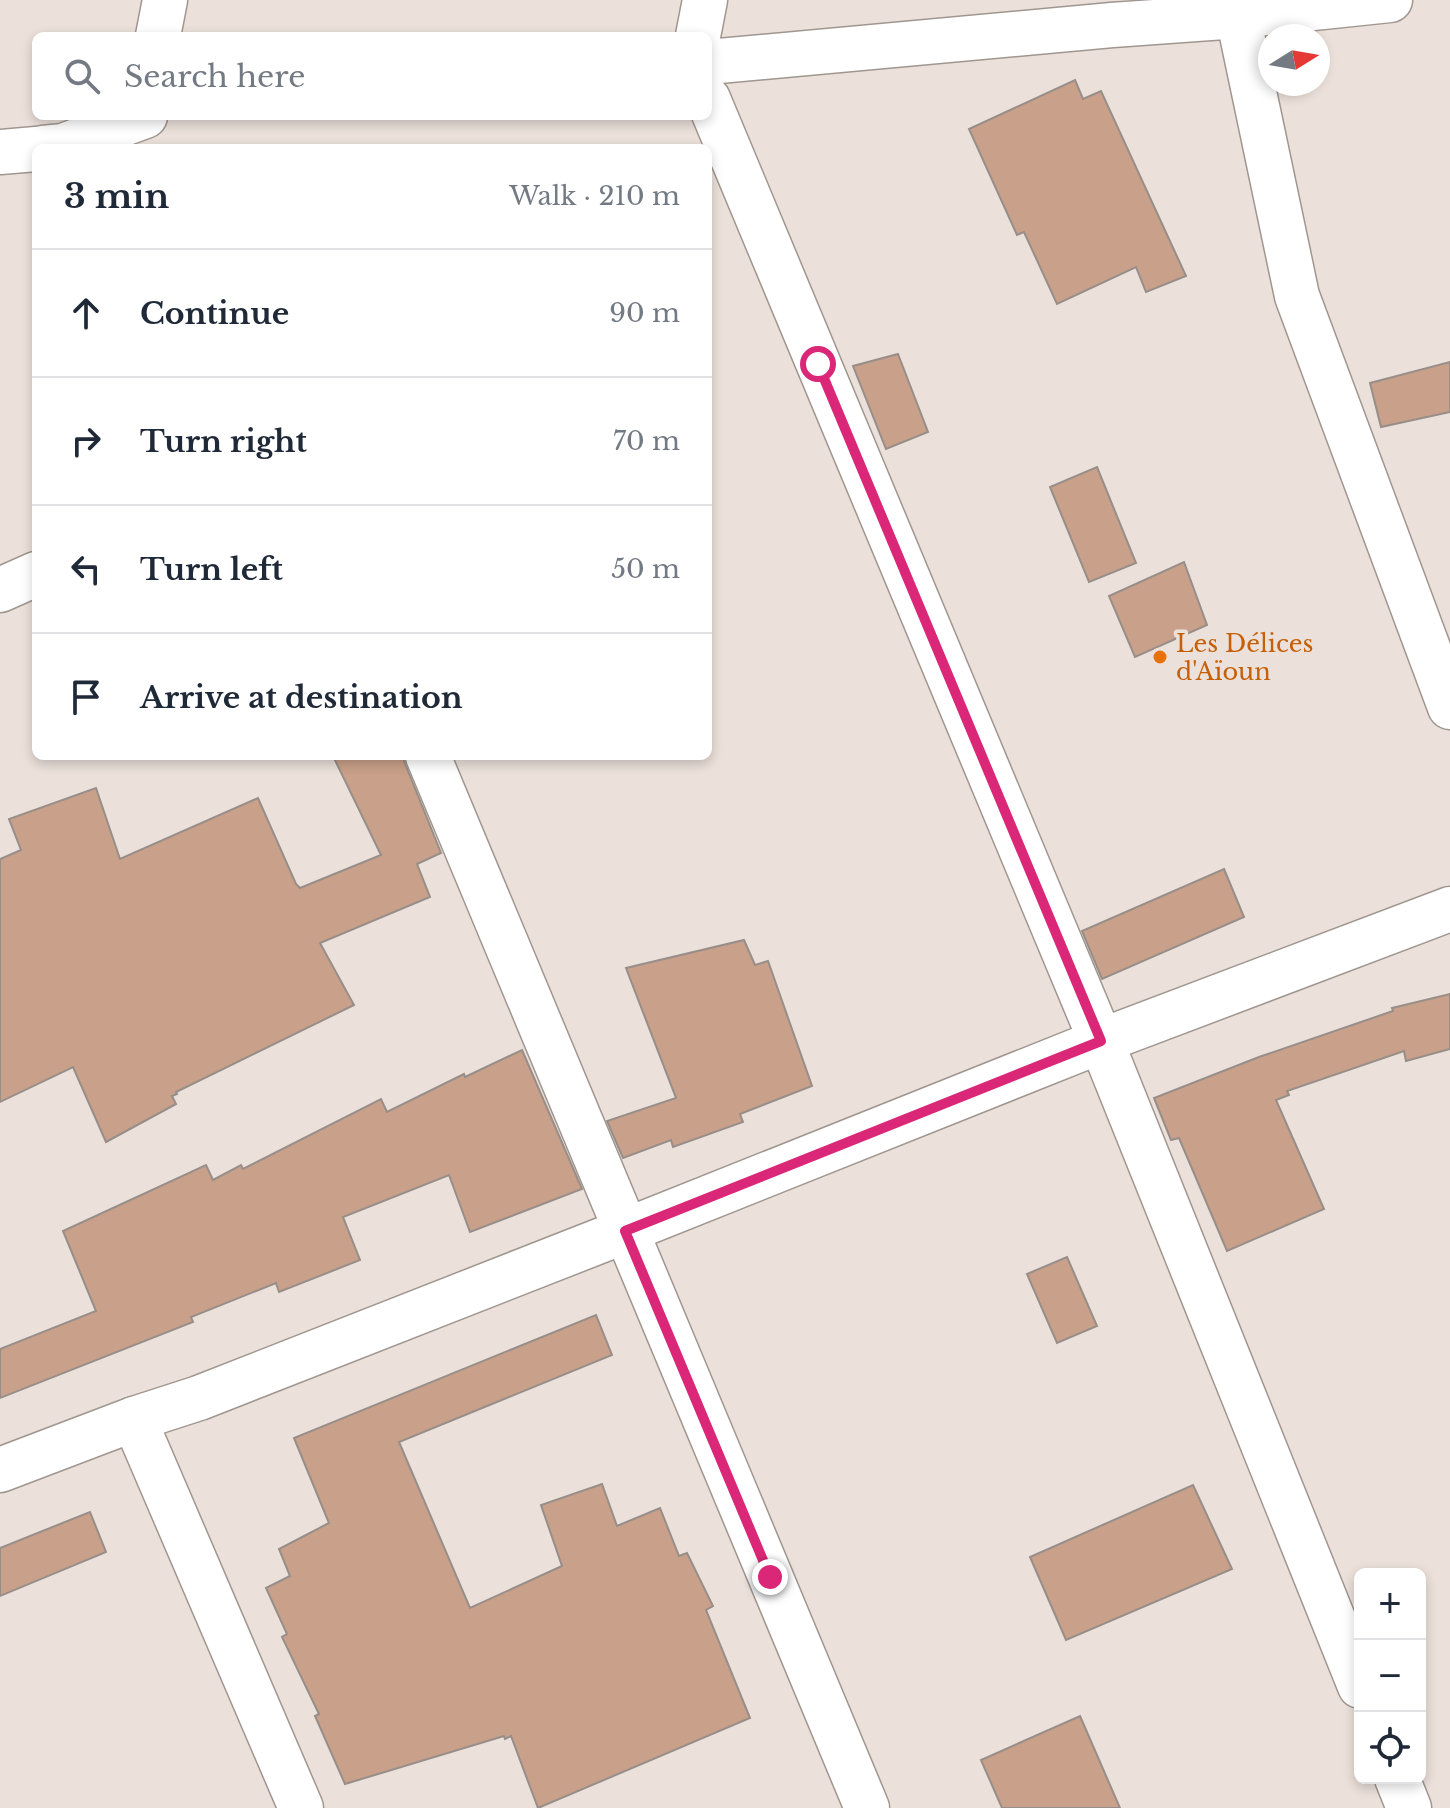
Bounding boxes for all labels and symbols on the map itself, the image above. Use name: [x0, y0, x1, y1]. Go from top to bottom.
north arrow: [1258, 24, 1330, 96]
route start: [800, 346, 836, 382]
place label: Les Délices d'Aïoun: [1176, 629, 1313, 686]
marker: Les Délices d'Aïoun: [1151, 648, 1169, 666]
route end: [752, 1559, 788, 1595]

